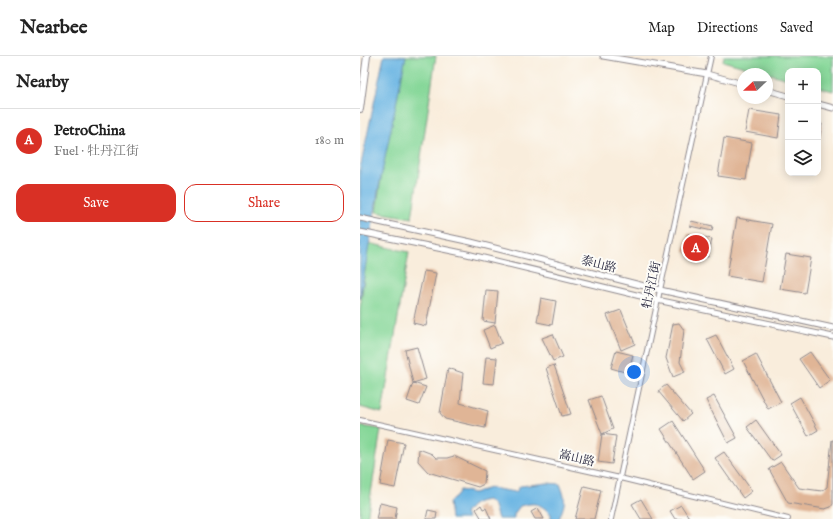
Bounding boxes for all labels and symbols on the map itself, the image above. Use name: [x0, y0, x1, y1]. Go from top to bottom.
north arrow: [737, 68, 773, 104]
pin: A: [683, 233, 709, 263]
street label: 泰山路: [580, 253, 618, 276]
street label: 牡丹江街: [639, 259, 664, 310]
your location: [624, 362, 644, 382]
street label: 嵩山路: [558, 447, 596, 470]

